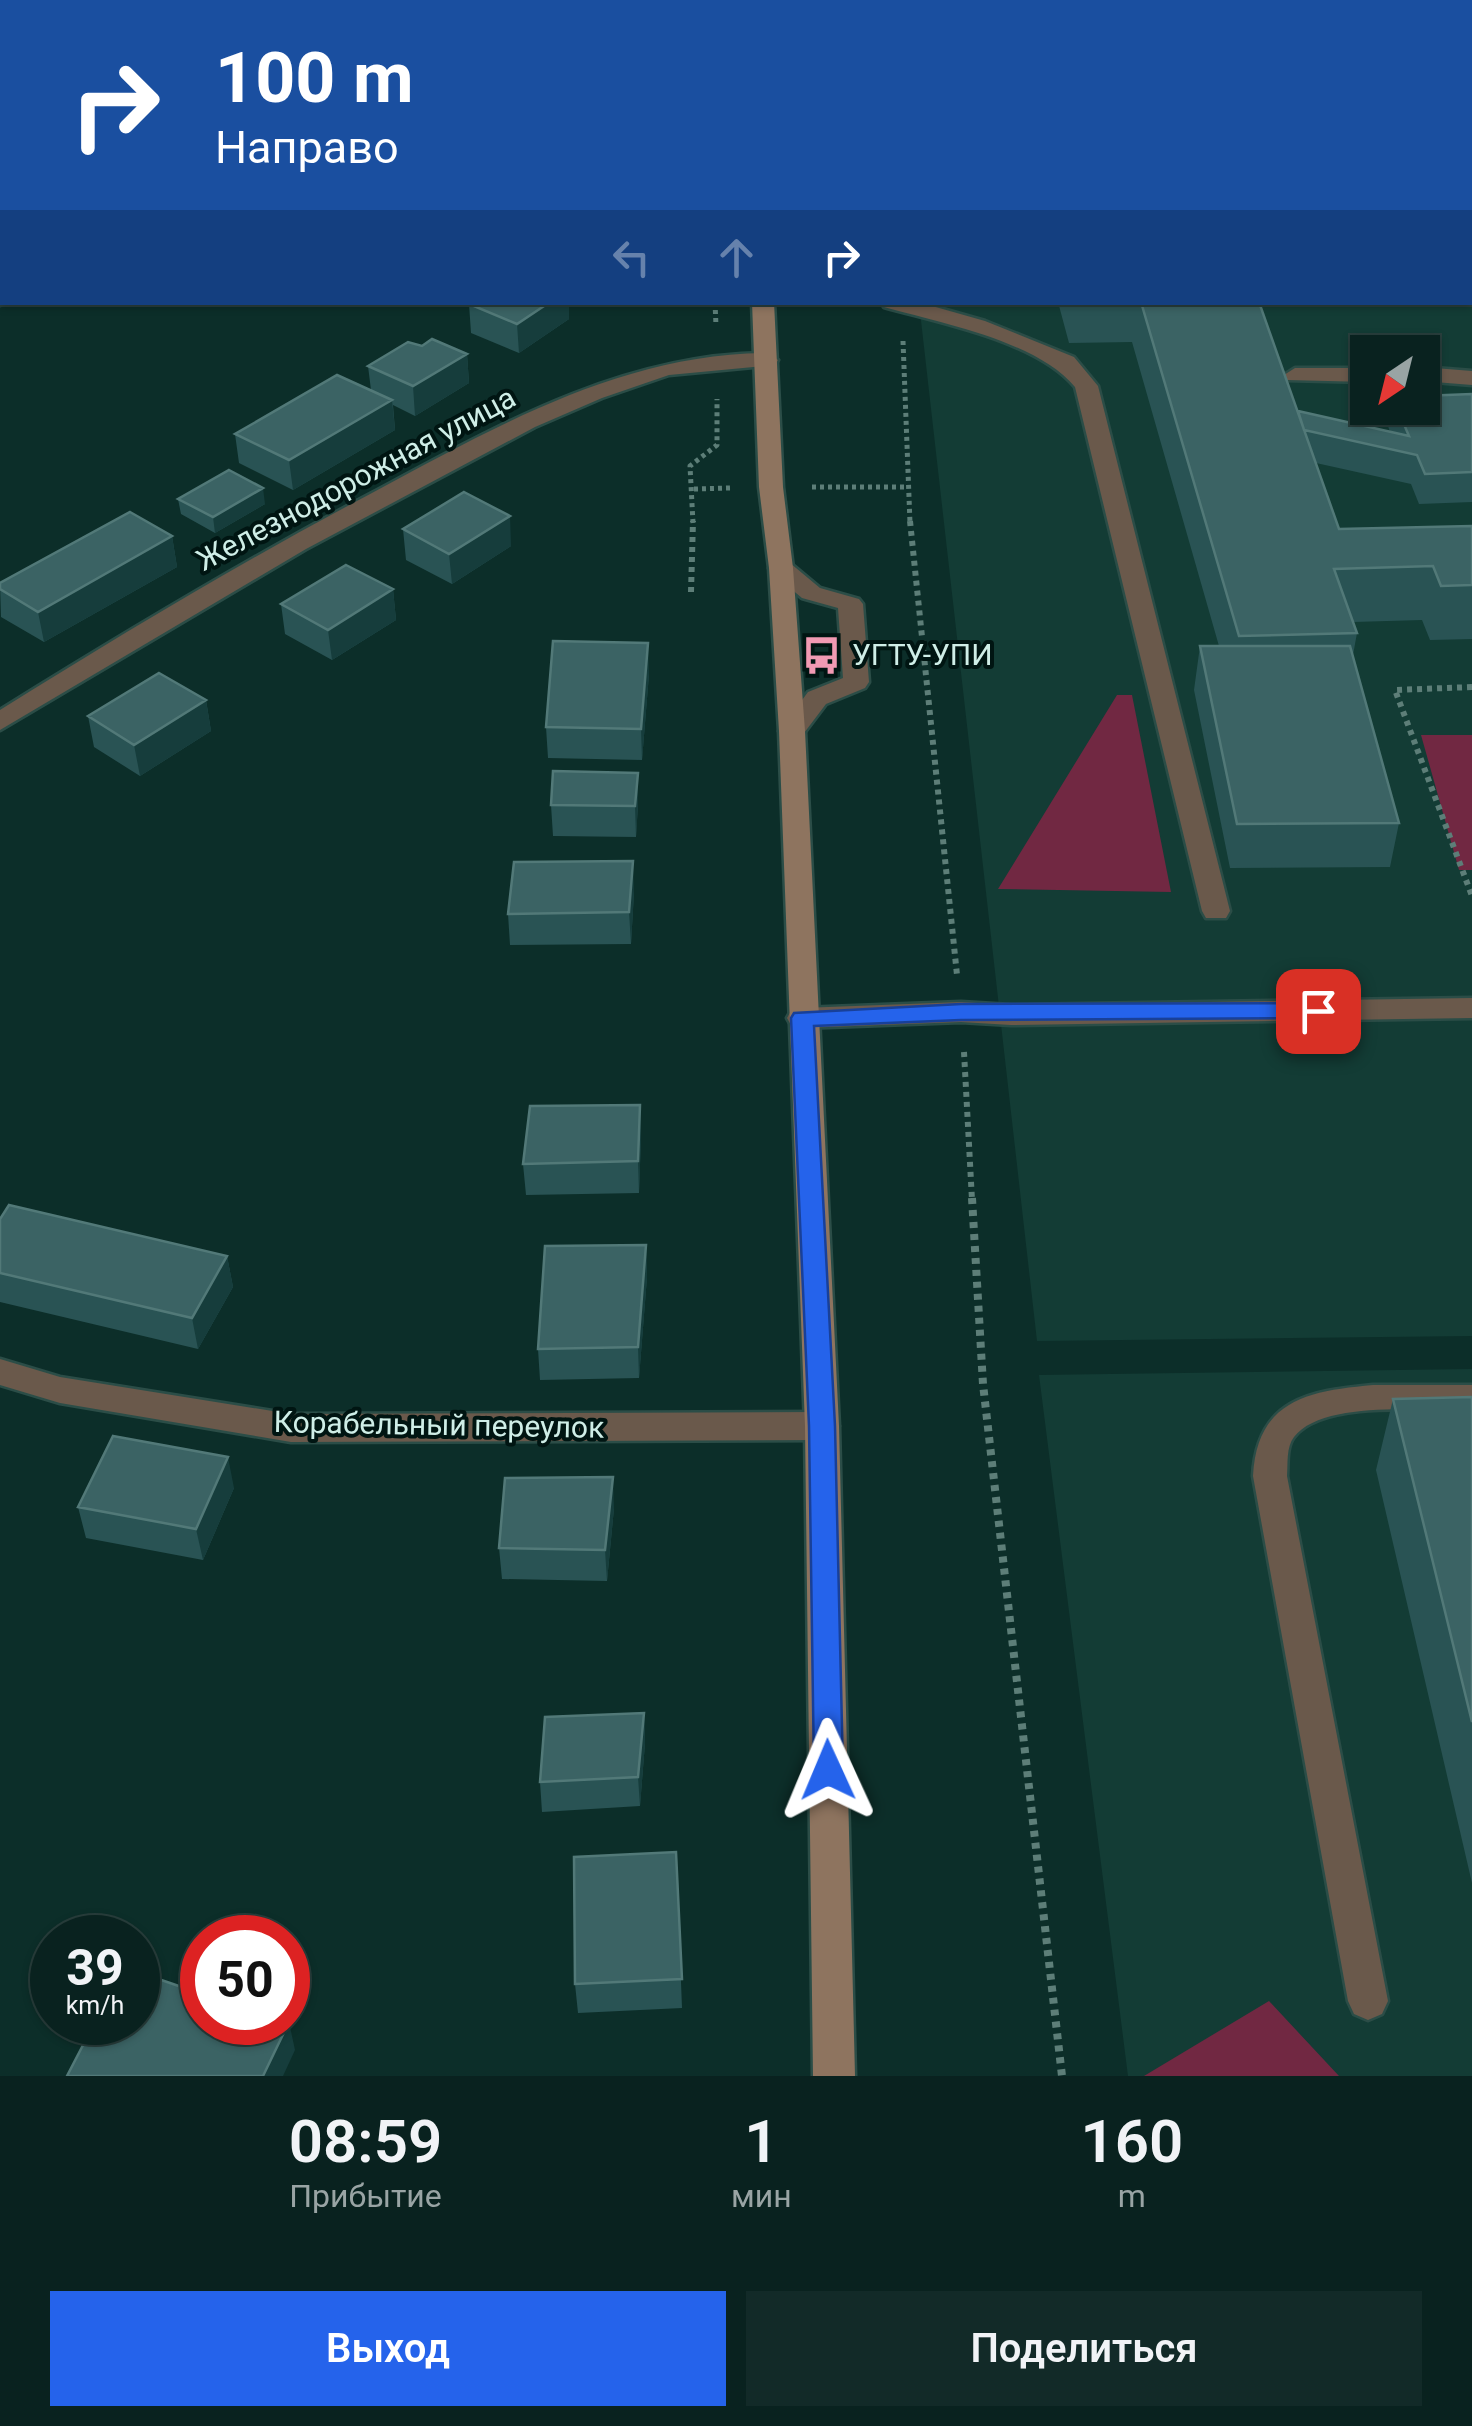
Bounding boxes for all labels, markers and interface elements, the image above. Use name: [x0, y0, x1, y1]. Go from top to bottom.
text: 100 m: [215, 37, 414, 119]
icon: right: [50, 40, 180, 170]
text: Направо: [215, 121, 399, 174]
icon: left: [604, 230, 659, 285]
icon: ahead: [709, 230, 764, 285]
icon: right: [814, 230, 869, 285]
north arrow: [1350, 335, 1440, 425]
map controls: [1350, 335, 1440, 425]
street label: Железнодорожная улица: [190, 379, 521, 578]
bus stop icon: УГТУ-УПИ: [801, 634, 843, 676]
place label: УГТУ-УПИ: [852, 637, 993, 672]
pin: [1276, 969, 1361, 1054]
icon: arrive: [1291, 984, 1346, 1039]
street label: Корабельный переулок: [273, 1404, 605, 1445]
position arrow: [776, 1718, 880, 1822]
speed limit sign: 50: [180, 1915, 310, 2045]
text: 39: [66, 1939, 124, 1997]
text: km/h: [66, 1991, 124, 2020]
text: 08:59: [289, 2106, 442, 2177]
text: 1: [744, 2106, 778, 2177]
text: 160: [1080, 2106, 1183, 2177]
text: Прибытие: [289, 2177, 442, 2215]
text: мин: [731, 2177, 792, 2215]
text: m: [1118, 2177, 1146, 2215]
button: Выход: [50, 2291, 726, 2406]
button: Поделиться: [746, 2291, 1422, 2406]

